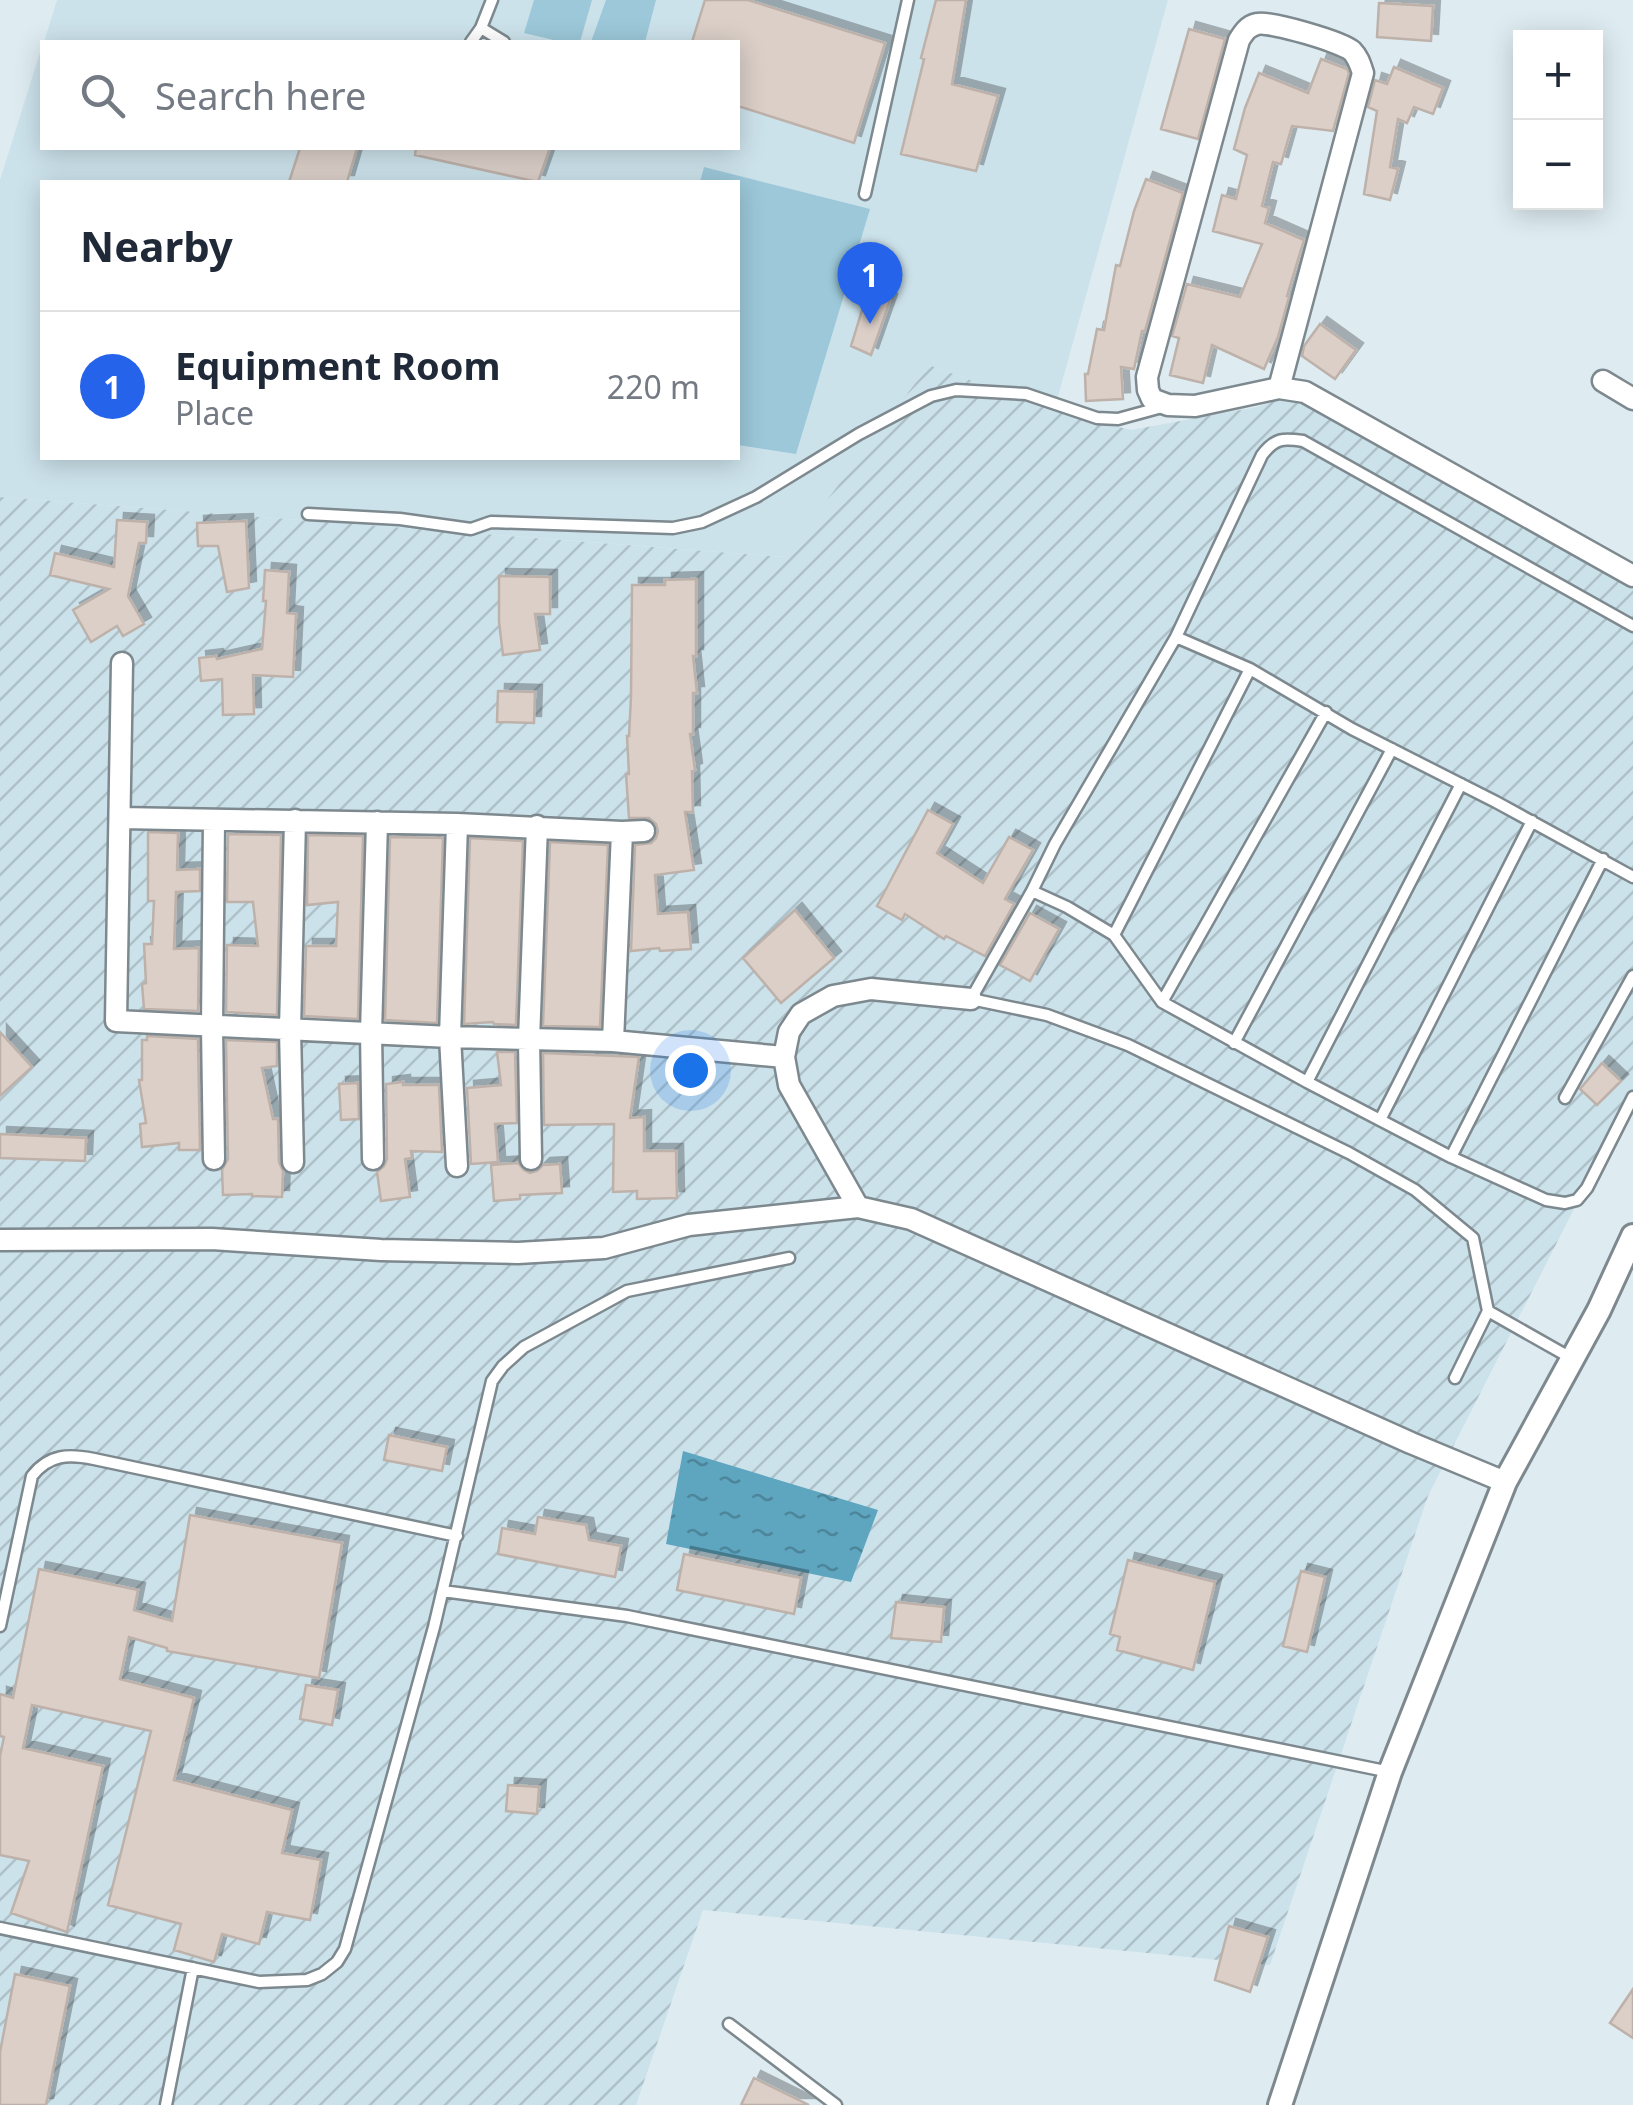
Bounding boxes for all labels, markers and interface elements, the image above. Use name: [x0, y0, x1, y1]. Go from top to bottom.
map controls: [1513, 30, 1603, 210]
button: +: [1513, 30, 1603, 120]
search box: [40, 40, 740, 150]
icon: search: [75, 68, 130, 123]
text: Search here: [155, 69, 366, 121]
button: −: [1513, 120, 1603, 210]
text: Nearby: [80, 217, 233, 274]
pin: 1: [838, 242, 902, 324]
text: Equipment Room: [175, 339, 501, 391]
text: 1: [103, 365, 122, 408]
text: 220 m: [607, 365, 700, 408]
text: Place: [175, 391, 254, 434]
your location: [665, 1045, 716, 1096]

